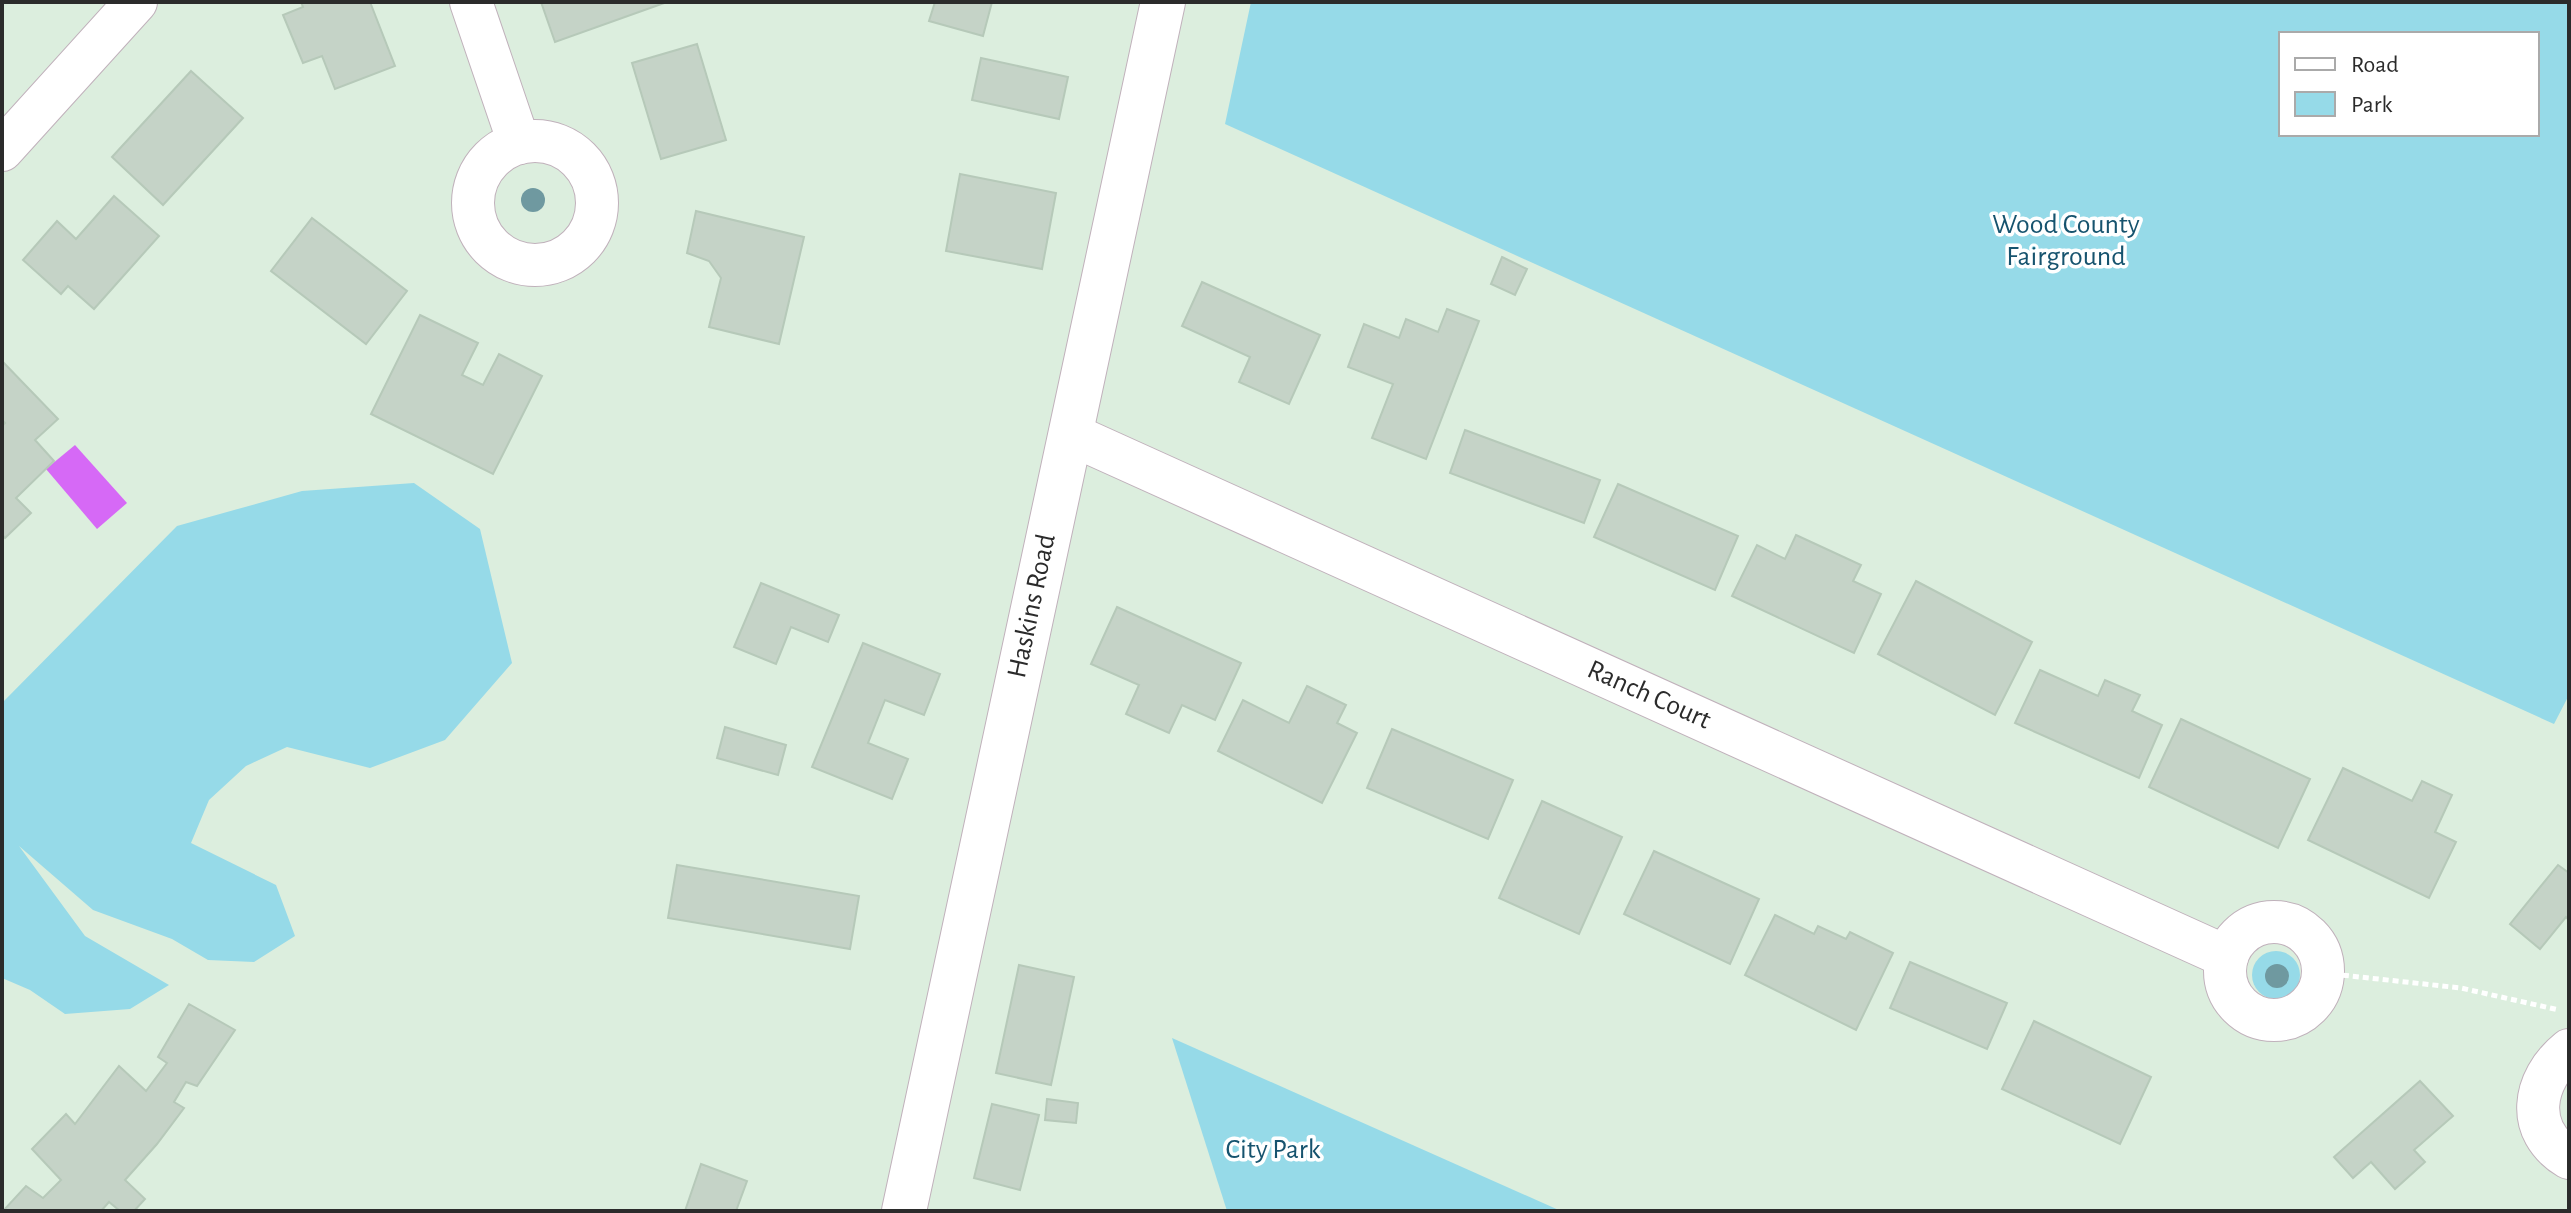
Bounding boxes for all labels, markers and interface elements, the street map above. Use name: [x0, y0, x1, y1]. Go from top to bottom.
legend: [2279, 32, 2539, 136]
text: Road: [2351, 53, 2399, 77]
text: Park: [2351, 93, 2392, 117]
park label: Wood County Fairground: [1992, 211, 2140, 271]
street label: Haskins Road: [1003, 531, 1061, 681]
street label: Ranch Court: [1583, 655, 1715, 735]
park label: City Park: [1225, 1136, 1321, 1164]

